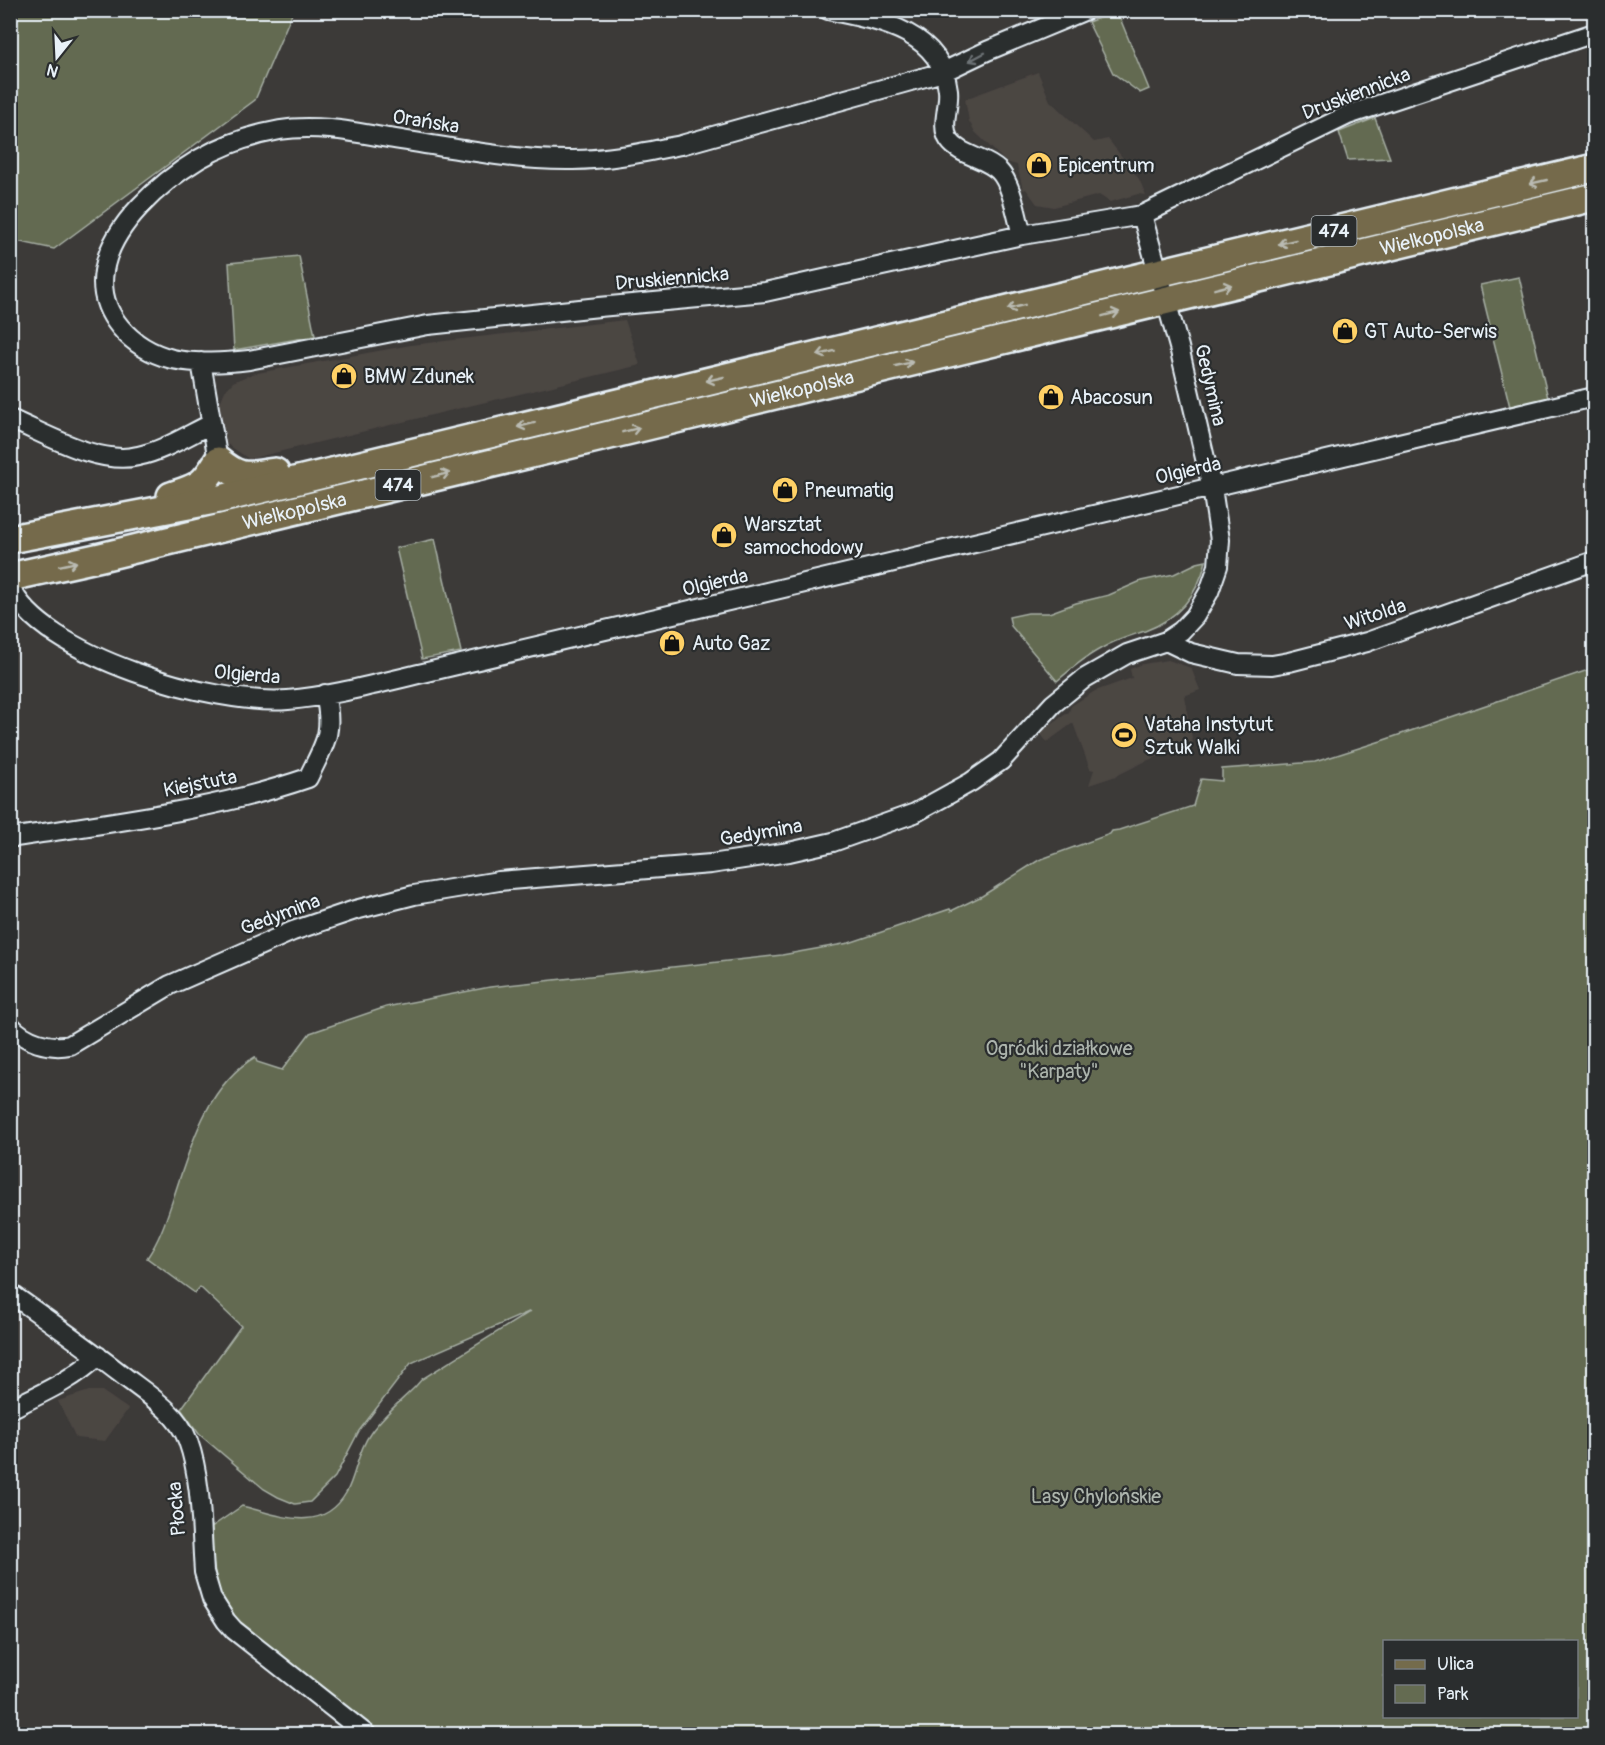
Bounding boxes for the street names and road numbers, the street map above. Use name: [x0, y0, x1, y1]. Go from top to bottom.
street label: Druskiennicka: [1298, 61, 1414, 126]
street label: Orańska: [391, 104, 461, 139]
street label: Wielkopolska: [1377, 212, 1486, 261]
road number: 474: [1312, 216, 1356, 246]
street label: Druskiennicka: [614, 261, 730, 296]
street label: Gedymina: [1189, 342, 1232, 428]
street label: Wielkopolska: [747, 364, 857, 414]
street label: Olgierda: [1153, 451, 1223, 490]
road number: 474: [376, 470, 420, 500]
street label: Wielkopolska: [240, 487, 349, 536]
street label: Olgierda: [680, 563, 750, 602]
street label: Witolda: [1341, 593, 1409, 636]
street label: Olgierda: [213, 659, 281, 690]
street label: Kiejstuta: [161, 764, 239, 803]
street label: Gedymina: [718, 813, 804, 852]
street label: Gedymina: [237, 888, 323, 941]
street label: Płocka: [162, 1481, 191, 1537]

